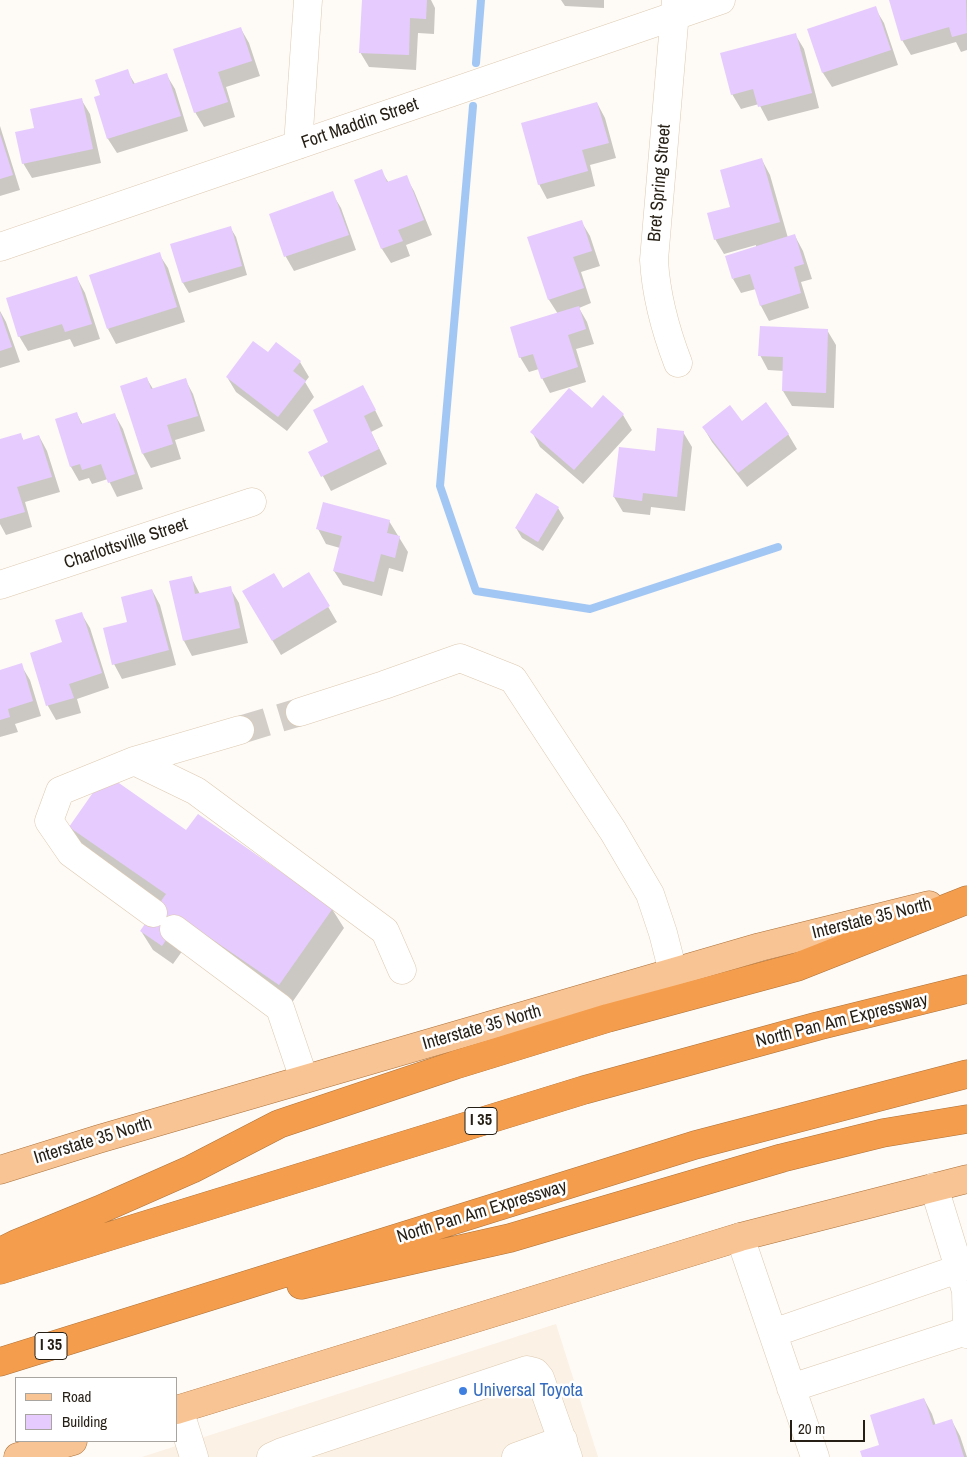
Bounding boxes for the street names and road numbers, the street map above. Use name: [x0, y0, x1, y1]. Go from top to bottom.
street label: Fort Maddin Street: [299, 94, 421, 154]
street label: Bret Spring Street: [644, 123, 676, 243]
street label: Charlottsville Street: [61, 514, 191, 574]
street label: Interstate 35 North: [810, 894, 934, 944]
street label: North Pan Am Expressway: [754, 989, 930, 1053]
street label: Interstate 35 North: [420, 1001, 544, 1055]
road number: I 35: [465, 1108, 497, 1134]
street label: Interstate 35 North: [31, 1113, 155, 1169]
street label: North Pan Am Expressway: [395, 1176, 569, 1248]
road number: I 35: [35, 1332, 67, 1360]

